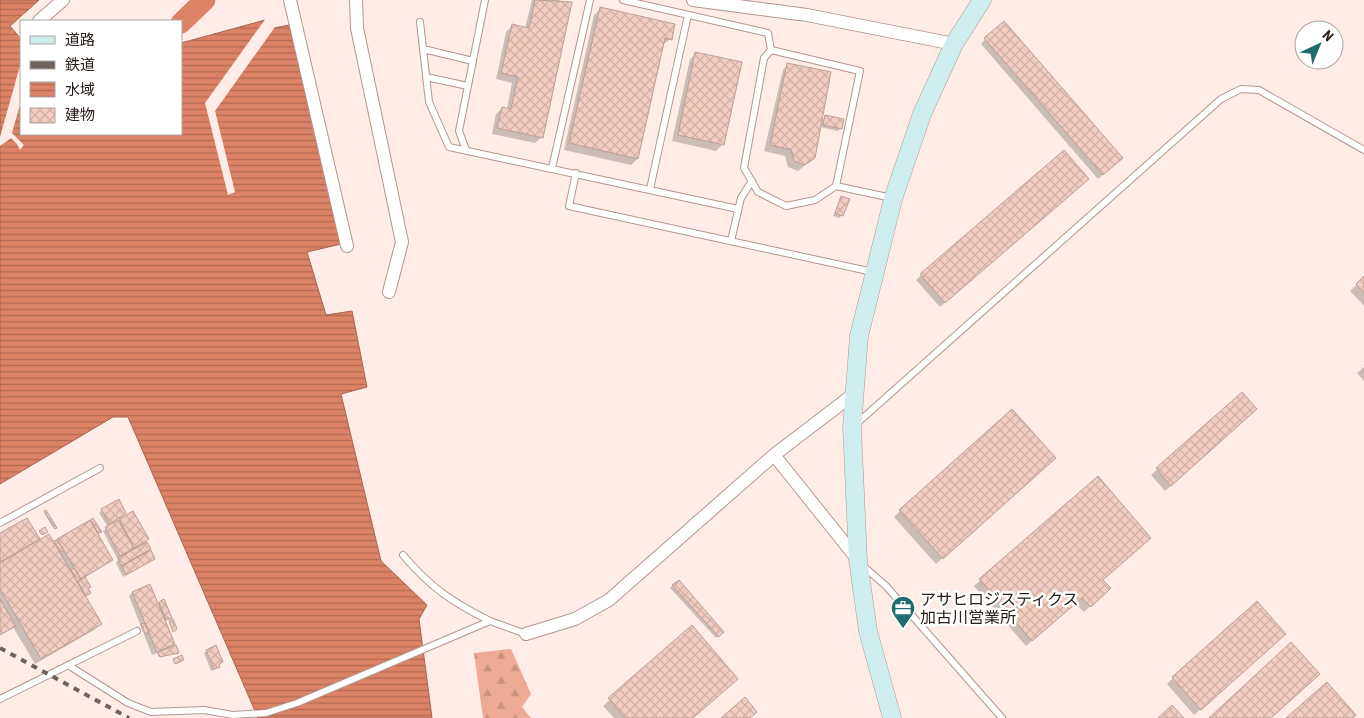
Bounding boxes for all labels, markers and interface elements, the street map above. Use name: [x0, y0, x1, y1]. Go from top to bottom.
legend: [20, 20, 182, 135]
north arrow: [1294, 20, 1344, 70]
text: N: [1319, 27, 1337, 44]
text: 道路: [65, 31, 95, 49]
text: 鉄道: [65, 56, 95, 74]
text: 水域: [65, 81, 95, 99]
text: 建物: [65, 106, 95, 124]
place label: アサヒロジスティクス 加古川営業所: [920, 590, 1079, 627]
office icon: アサヒロジスティクス 加古川営業所: [890, 595, 916, 629]

